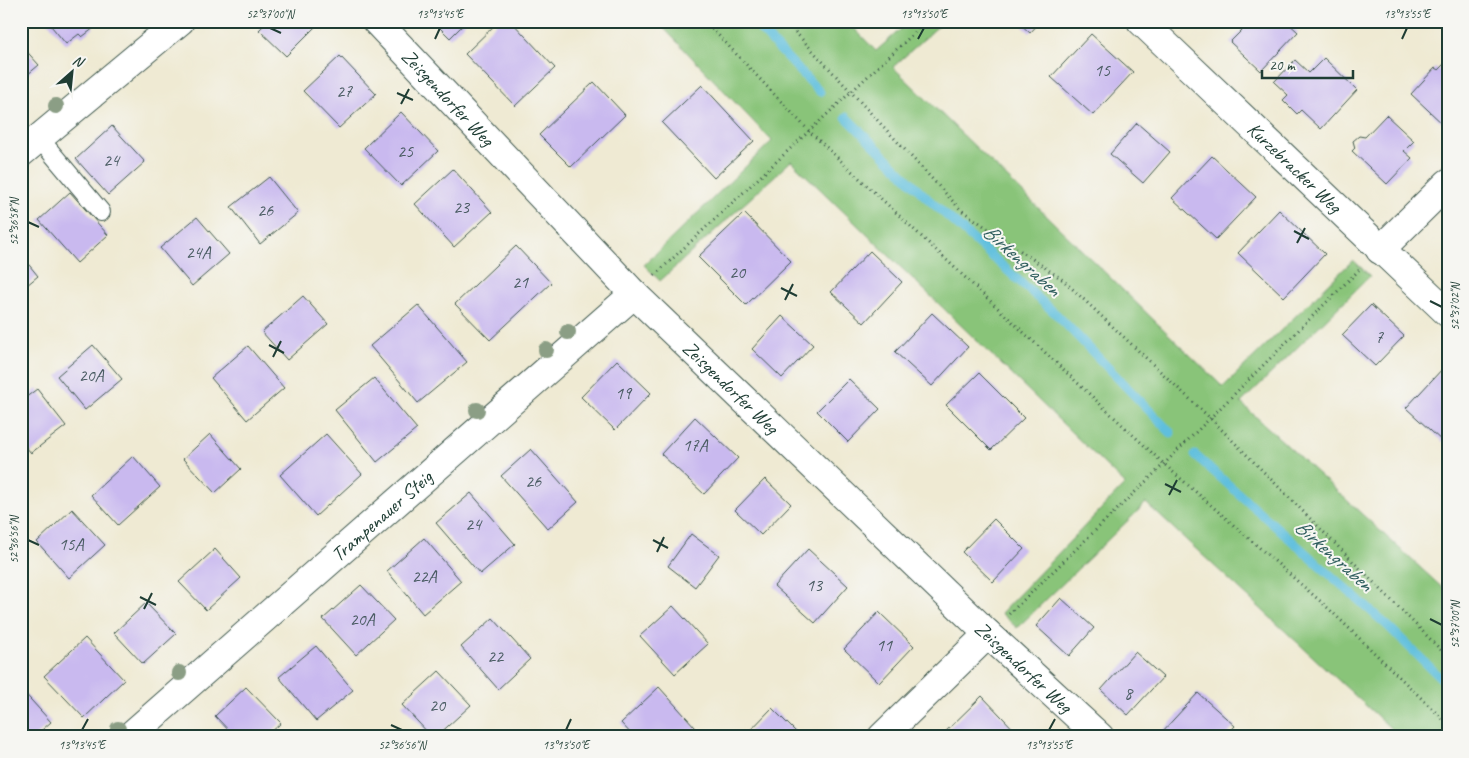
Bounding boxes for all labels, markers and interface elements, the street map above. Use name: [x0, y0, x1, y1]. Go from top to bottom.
text: 52°37'00"N: [246, 6, 295, 22]
text: 13°13'45"E: [417, 6, 465, 22]
text: 13°13'50"E: [901, 6, 949, 22]
text: 13°13'55"E: [1384, 6, 1432, 22]
street label: Zeisgendorfer Weg: [396, 44, 501, 153]
north arrow: [48, 48, 98, 98]
scale bar: [1262, 48, 1353, 80]
text: N: [70, 51, 87, 71]
text: 20 m: [1269, 56, 1296, 75]
house number: 15: [1094, 59, 1111, 81]
house number: 27: [336, 80, 353, 102]
street label: Kurzebracker Weg: [1242, 117, 1348, 220]
house number: 25: [397, 140, 414, 162]
house number: 24: [103, 149, 121, 171]
house number: 23: [453, 196, 471, 218]
text: 52°36'58"N: [6, 197, 22, 246]
house number: 26: [257, 199, 274, 221]
water label: Birkengraben: [978, 218, 1067, 303]
house number: 24A: [185, 241, 212, 263]
house number: 20: [729, 261, 747, 283]
house number: 21: [512, 271, 529, 293]
text: 52°37'02"N: [1447, 282, 1463, 331]
house number: 7: [1375, 326, 1384, 348]
street label: Zeisgendorfer Weg: [677, 336, 785, 441]
house number: 20A: [78, 364, 105, 386]
house number: 19: [615, 382, 633, 404]
house number: 17A: [682, 434, 709, 456]
street label: Trampenauer Steig: [326, 464, 438, 567]
house number: 26: [525, 470, 542, 492]
house number: 24: [465, 513, 483, 535]
water label: Birkengraben: [1290, 513, 1379, 598]
text: 52°36'56"N: [6, 515, 22, 564]
house number: 15A: [58, 533, 85, 555]
house number: 22A: [411, 565, 438, 587]
house number: 13: [806, 574, 824, 596]
text: 52°37'00"N: [1447, 600, 1463, 649]
house number: 20A: [349, 608, 376, 630]
street label: Zeisgendorfer Weg: [969, 616, 1079, 720]
house number: 11: [876, 634, 893, 656]
house number: 22: [487, 645, 505, 667]
house number: 8: [1124, 682, 1134, 704]
house number: 20: [429, 694, 447, 716]
text: 13°13'45"E: [59, 737, 107, 753]
text: 52°36'56"N: [378, 737, 427, 753]
text: 13°13'50"E: [543, 737, 591, 753]
text: 13°13'55"E: [1026, 737, 1074, 753]

